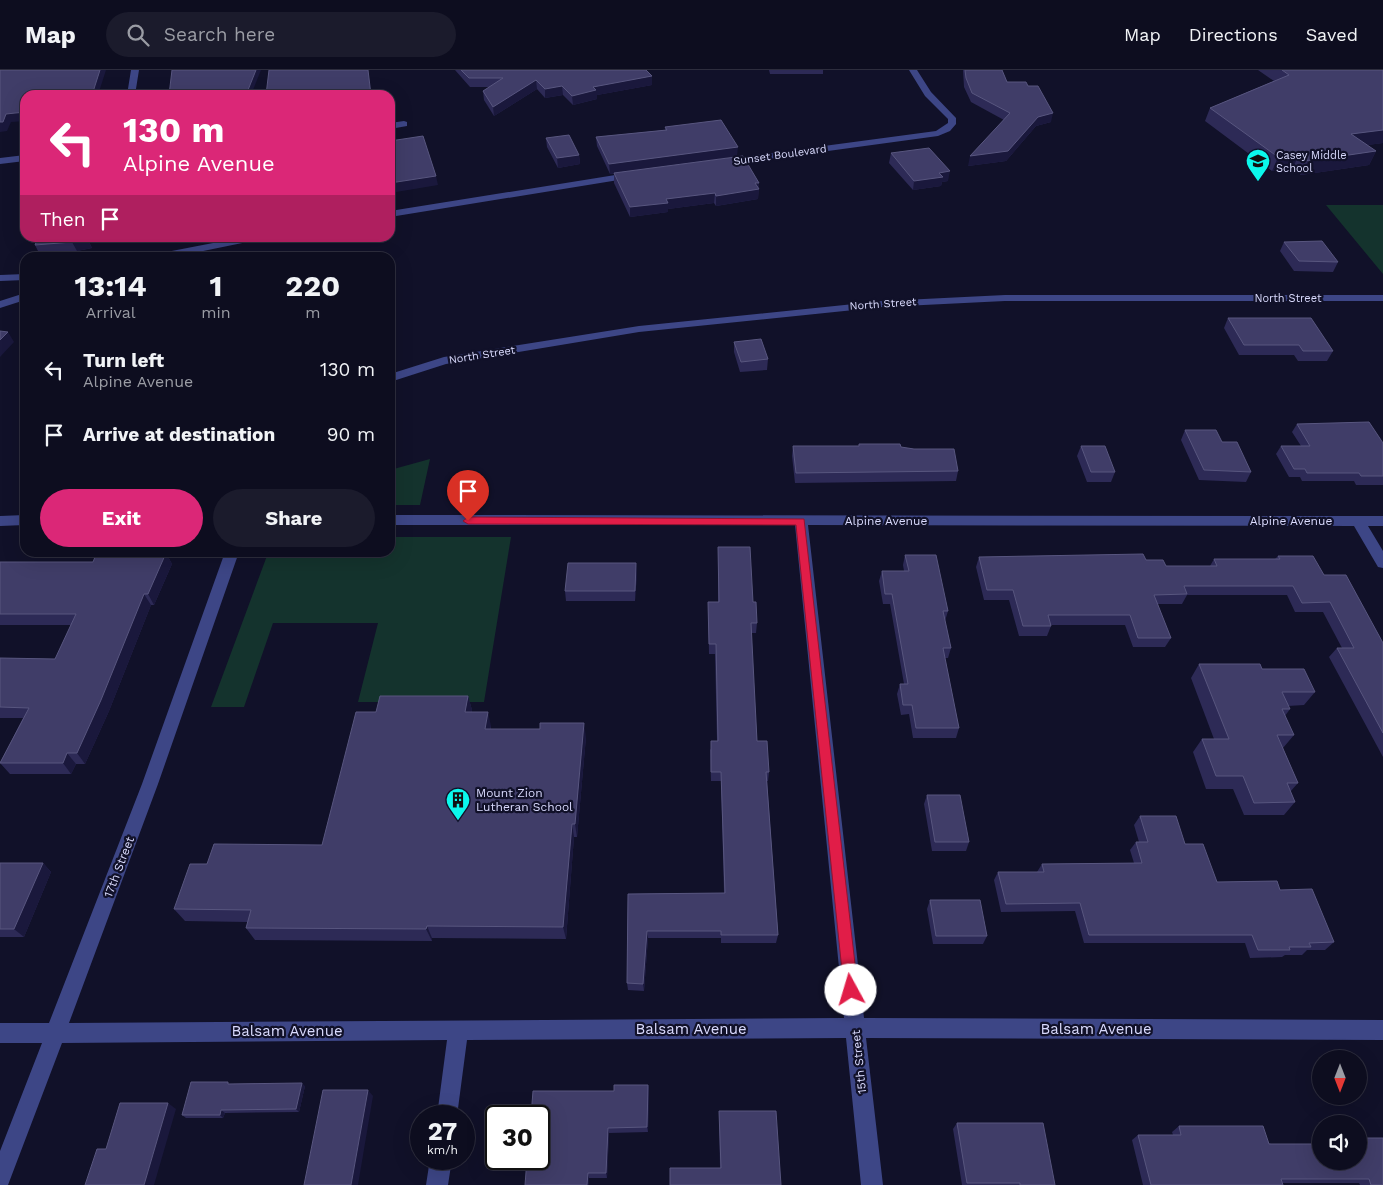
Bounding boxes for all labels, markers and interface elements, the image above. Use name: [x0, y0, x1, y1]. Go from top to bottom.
search box: [106, 12, 456, 57]
text: Map: [25, 21, 76, 49]
icon: search: [124, 21, 152, 49]
text: Search here: [164, 23, 275, 46]
text: Map: [1124, 24, 1161, 45]
text: Directions: [1189, 24, 1278, 45]
text: Saved: [1306, 24, 1358, 45]
text: 130 m: [123, 109, 224, 151]
icon: left: [40, 110, 105, 175]
street label: Sunset Boulevard: [733, 142, 827, 168]
school or university icon: Casey Middle School: [1245, 148, 1271, 182]
place label: Casey Middle School: [1276, 149, 1347, 175]
text: Alpine Avenue: [123, 151, 275, 176]
icon: arrive: [96, 205, 124, 233]
text: Then: [40, 208, 86, 231]
text: 13:14: [75, 268, 147, 303]
text: 1: [210, 268, 222, 303]
text: 220: [285, 268, 340, 303]
street label: North Street: [1254, 292, 1322, 305]
street label: North Street: [849, 295, 917, 313]
text: Arrival: [86, 303, 136, 322]
text: min: [201, 303, 231, 322]
text: m: [305, 303, 320, 322]
street label: North Street: [448, 343, 516, 367]
text: Turn left: [83, 349, 164, 372]
icon: left: [40, 356, 68, 384]
text: 130 m: [320, 358, 375, 381]
text: Alpine Avenue: [83, 372, 193, 391]
icon: arrive: [40, 421, 68, 449]
text: Arrive at destination: [83, 423, 275, 446]
text: 90 m: [327, 423, 375, 446]
pin: [447, 470, 489, 521]
icon: arrive: [454, 477, 482, 505]
button: Exit: [40, 489, 203, 547]
button: Share: [213, 489, 375, 547]
street label: Alpine Avenue: [845, 514, 927, 528]
street label: Alpine Avenue: [1250, 514, 1332, 528]
place label: Mount Zion Lutheran School: [476, 786, 573, 814]
building icon: Mount Zion Lutheran School: [445, 787, 471, 821]
street label: 17th Street: [101, 835, 137, 899]
position arrow: [824, 963, 876, 1015]
street label: Balsam Avenue: [635, 1020, 747, 1038]
street label: Balsam Avenue: [1040, 1020, 1152, 1038]
street label: Balsam Avenue: [231, 1022, 343, 1040]
street label: 15th Street: [849, 1029, 869, 1095]
north arrow: [1312, 1050, 1368, 1105]
map controls: [1312, 1050, 1367, 1170]
speed limit sign: 30: [485, 1105, 550, 1170]
button: sound: [1312, 1115, 1367, 1170]
text: 27: [428, 1117, 457, 1146]
text: km/h: [427, 1143, 458, 1157]

